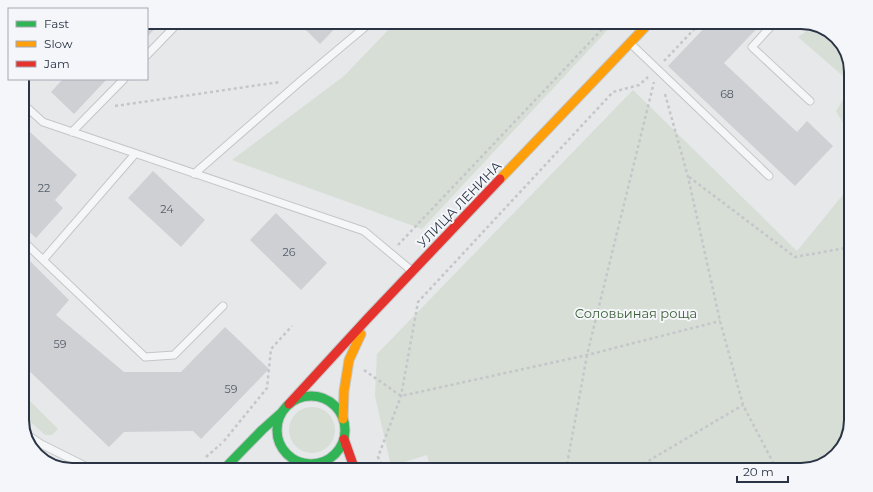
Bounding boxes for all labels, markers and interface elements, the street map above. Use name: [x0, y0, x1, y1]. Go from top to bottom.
legend: [8, 8, 148, 80]
text: Fast: [44, 16, 69, 31]
text: Slow: [44, 36, 73, 51]
text: Jam: [43, 56, 70, 71]
house number: 68: [720, 87, 734, 101]
street label: УЛИЦА ЛЕНИНА: [414, 157, 505, 250]
house number: 22: [38, 181, 50, 195]
house number: 24: [160, 202, 174, 216]
house number: 26: [283, 245, 296, 259]
park label: Соловьиная роща: [575, 305, 697, 321]
house number: 59: [54, 337, 67, 351]
house number: 59: [225, 382, 238, 396]
scale bar: [737, 458, 788, 484]
text: 20 m: [743, 464, 774, 479]

